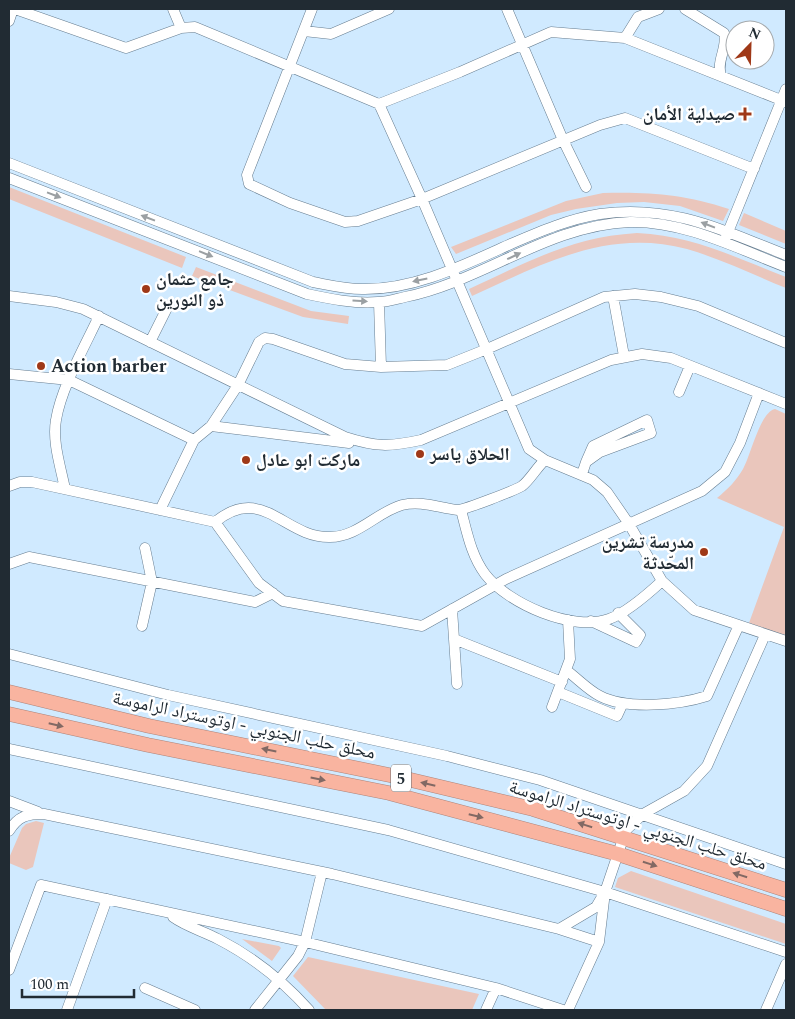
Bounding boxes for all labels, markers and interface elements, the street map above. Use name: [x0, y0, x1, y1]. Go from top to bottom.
north arrow: [725, 20, 775, 70]
text: N: [746, 22, 764, 45]
place label: صيدلية الأمان: [643, 101, 735, 128]
marker: صيدلية الأمان: [739, 108, 751, 120]
one-way arrow: [47, 191, 62, 199]
one-way arrow: [140, 214, 155, 222]
one-way arrow: [700, 221, 715, 229]
one-way arrow: [199, 250, 213, 258]
one-way arrow: [507, 251, 521, 259]
place label: جامع عثمان ذو النورين: [156, 266, 234, 314]
one-way arrow: [411, 277, 427, 285]
marker: جامع عثمان ذو النورين: [140, 283, 152, 295]
one-way arrow: [352, 298, 368, 306]
place label: Action barber: [51, 353, 167, 380]
marker: Action barber: [35, 360, 47, 372]
place label: الحلاق ياسر: [429, 441, 510, 468]
place label: ماركت ابو عادل: [256, 447, 360, 474]
marker: الحلاق ياسر: [414, 448, 426, 460]
marker: ماركت ابو عادل: [240, 454, 252, 466]
place label: مدرسة تشرين المحّدثة: [602, 529, 694, 577]
marker: مدرسة تشرين المحّدثة: [698, 546, 710, 558]
street label: محلق حلب الجنوبي - اوتوستراد الراموسة: [110, 684, 378, 767]
one-way arrow: [49, 721, 64, 729]
one-way arrow: [262, 746, 277, 754]
road number: 5: [391, 764, 411, 791]
street label: محلق حلب الجنوبي - اوتوستراد الراموسة: [506, 773, 770, 878]
one-way arrow: [311, 775, 326, 783]
one-way arrow: [421, 780, 436, 788]
one-way arrow: [469, 812, 484, 820]
one-way arrow: [578, 821, 593, 829]
one-way arrow: [642, 861, 657, 869]
one-way arrow: [732, 871, 747, 879]
scale bar: [22, 966, 135, 998]
text: 100 m: [30, 973, 69, 996]

